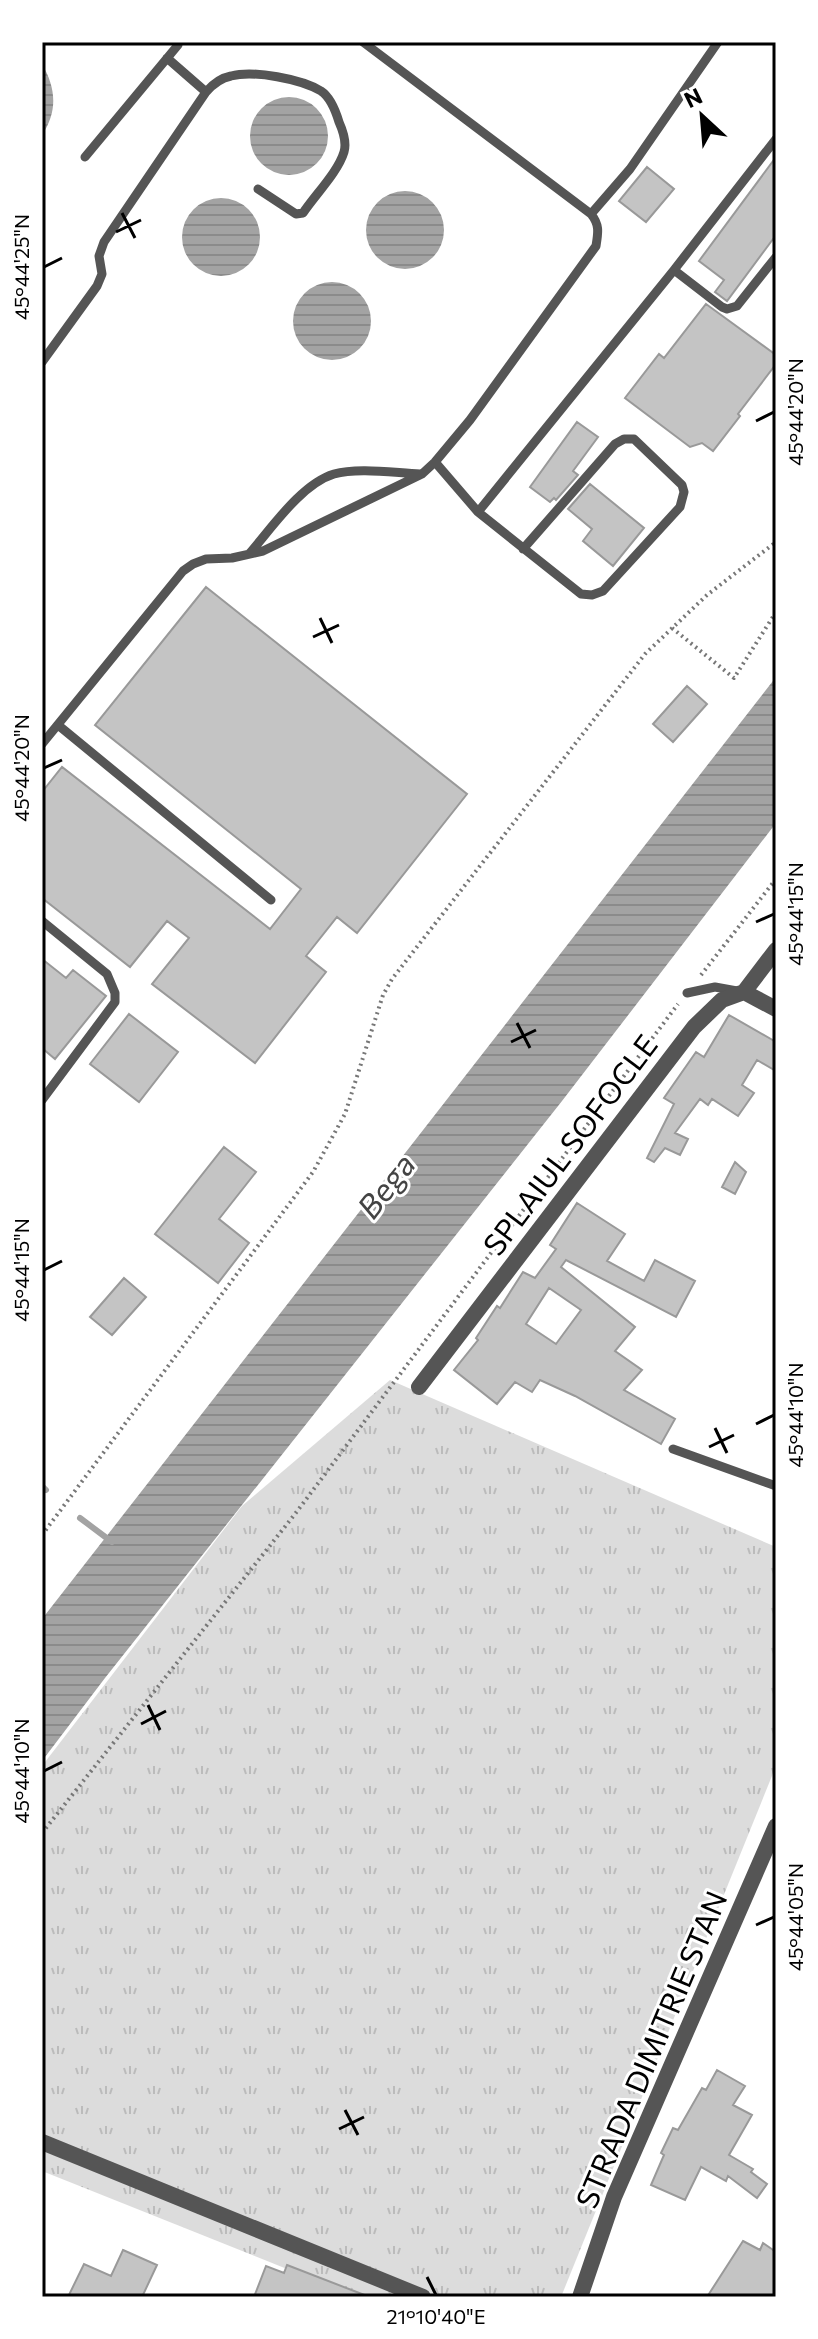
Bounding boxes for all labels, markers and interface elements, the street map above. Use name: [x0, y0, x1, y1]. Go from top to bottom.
north arrow: [662, 76, 742, 156]
text: N: [680, 82, 706, 113]
text: 45°44'25"N: [9, 214, 33, 320]
text: 45°44'20"N: [783, 358, 807, 466]
text: 45°44'20"N: [9, 714, 33, 822]
text: 45°44'15"N: [783, 862, 807, 966]
street label: SPLAIUL SOFOCLE: [474, 1026, 664, 1262]
water label: Bega: [347, 1145, 423, 1225]
text: 45°44'15"N: [9, 1218, 33, 1322]
text: 45°44'10"N: [783, 1362, 807, 1468]
text: 45°44'10"N: [9, 1718, 33, 1824]
text: 45°44'05"N: [783, 1863, 807, 1971]
street label: STRADA DIMITRIE STAN: [566, 1885, 734, 2213]
text: 21°10'40"E: [386, 2304, 486, 2328]

